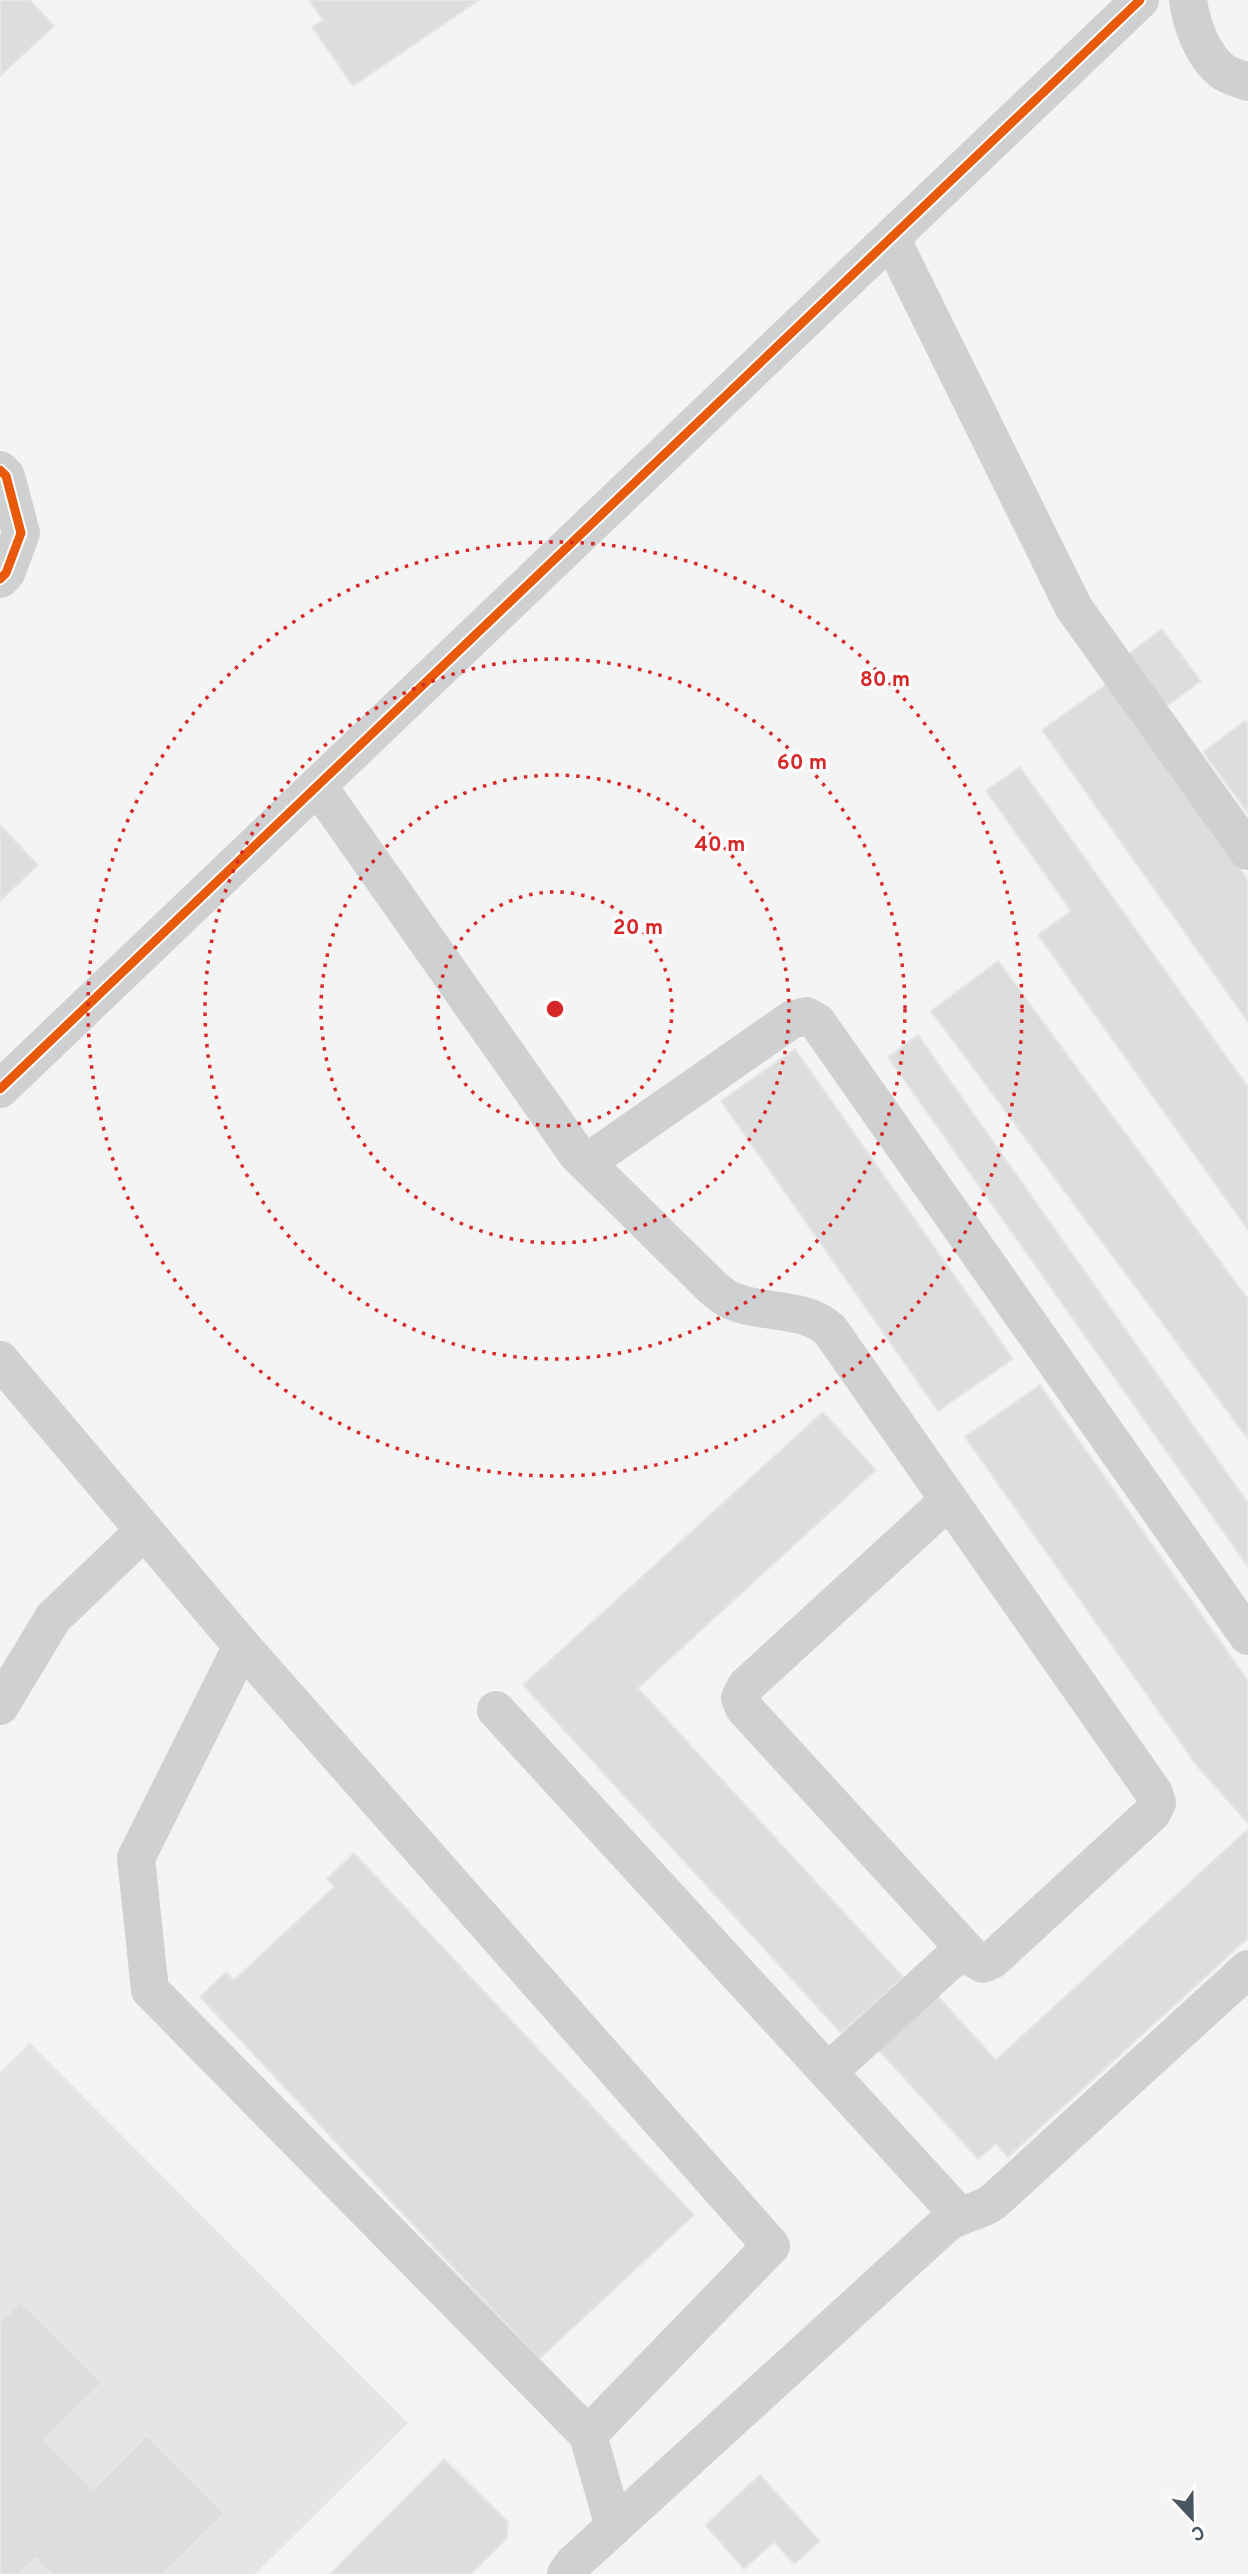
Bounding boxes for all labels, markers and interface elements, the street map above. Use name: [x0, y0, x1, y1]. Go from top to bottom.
text: 80 m: [860, 667, 910, 694]
text: 60 m: [777, 750, 827, 777]
text: 40 m: [695, 832, 745, 859]
text: 20 m: [613, 915, 663, 942]
centre of rings: [543, 997, 567, 1021]
north arrow: [1157, 2483, 1227, 2553]
text: С: [1187, 2519, 1208, 2545]

